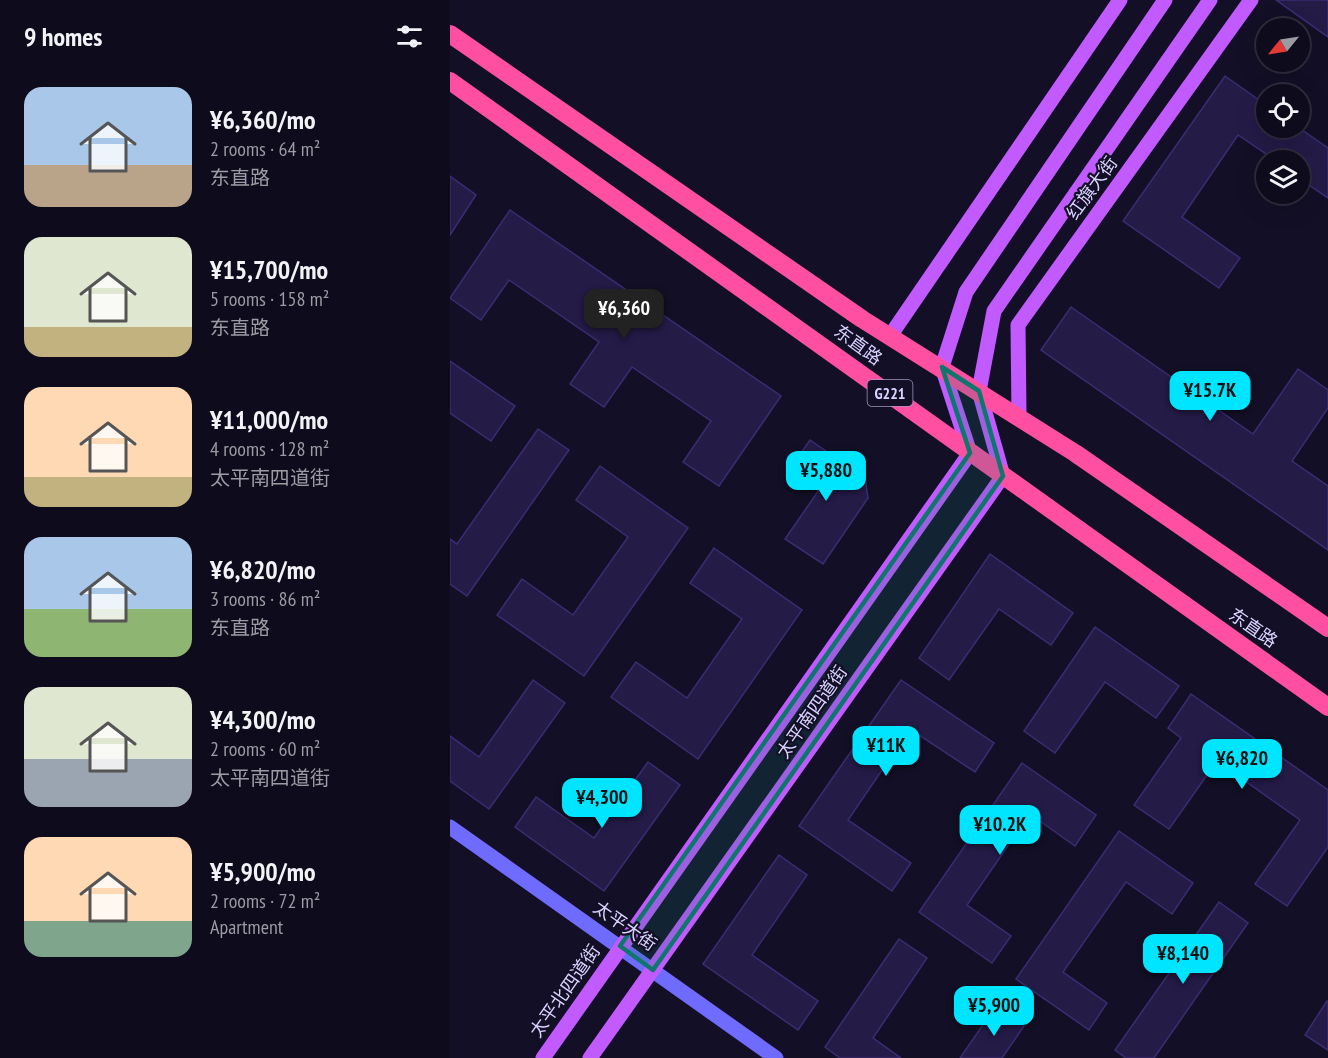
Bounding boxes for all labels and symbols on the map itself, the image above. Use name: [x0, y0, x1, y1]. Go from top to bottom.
north arrow: [1256, 18, 1310, 72]
street label: 红旗大街: [1061, 152, 1122, 224]
pin: ¥6,360: [575, 289, 673, 340]
street label: 东直路: [830, 319, 887, 370]
pin: ¥15.7K: [1161, 371, 1259, 422]
road number: G221: [868, 380, 912, 406]
pin: ¥5,880: [777, 451, 875, 502]
street label: 东直路: [1225, 603, 1282, 652]
street label: 太平南四道街: [771, 661, 852, 763]
pin: ¥11K: [850, 726, 922, 777]
pin: ¥6,820: [1193, 739, 1291, 790]
pin: ¥4,300: [553, 778, 651, 829]
pin: ¥10.2K: [951, 805, 1049, 856]
street label: 太平大街: [589, 896, 661, 956]
pin: ¥8,140: [1134, 934, 1232, 985]
street label: 太平北四道街: [524, 940, 605, 1042]
pin: ¥5,900: [945, 986, 1043, 1037]

